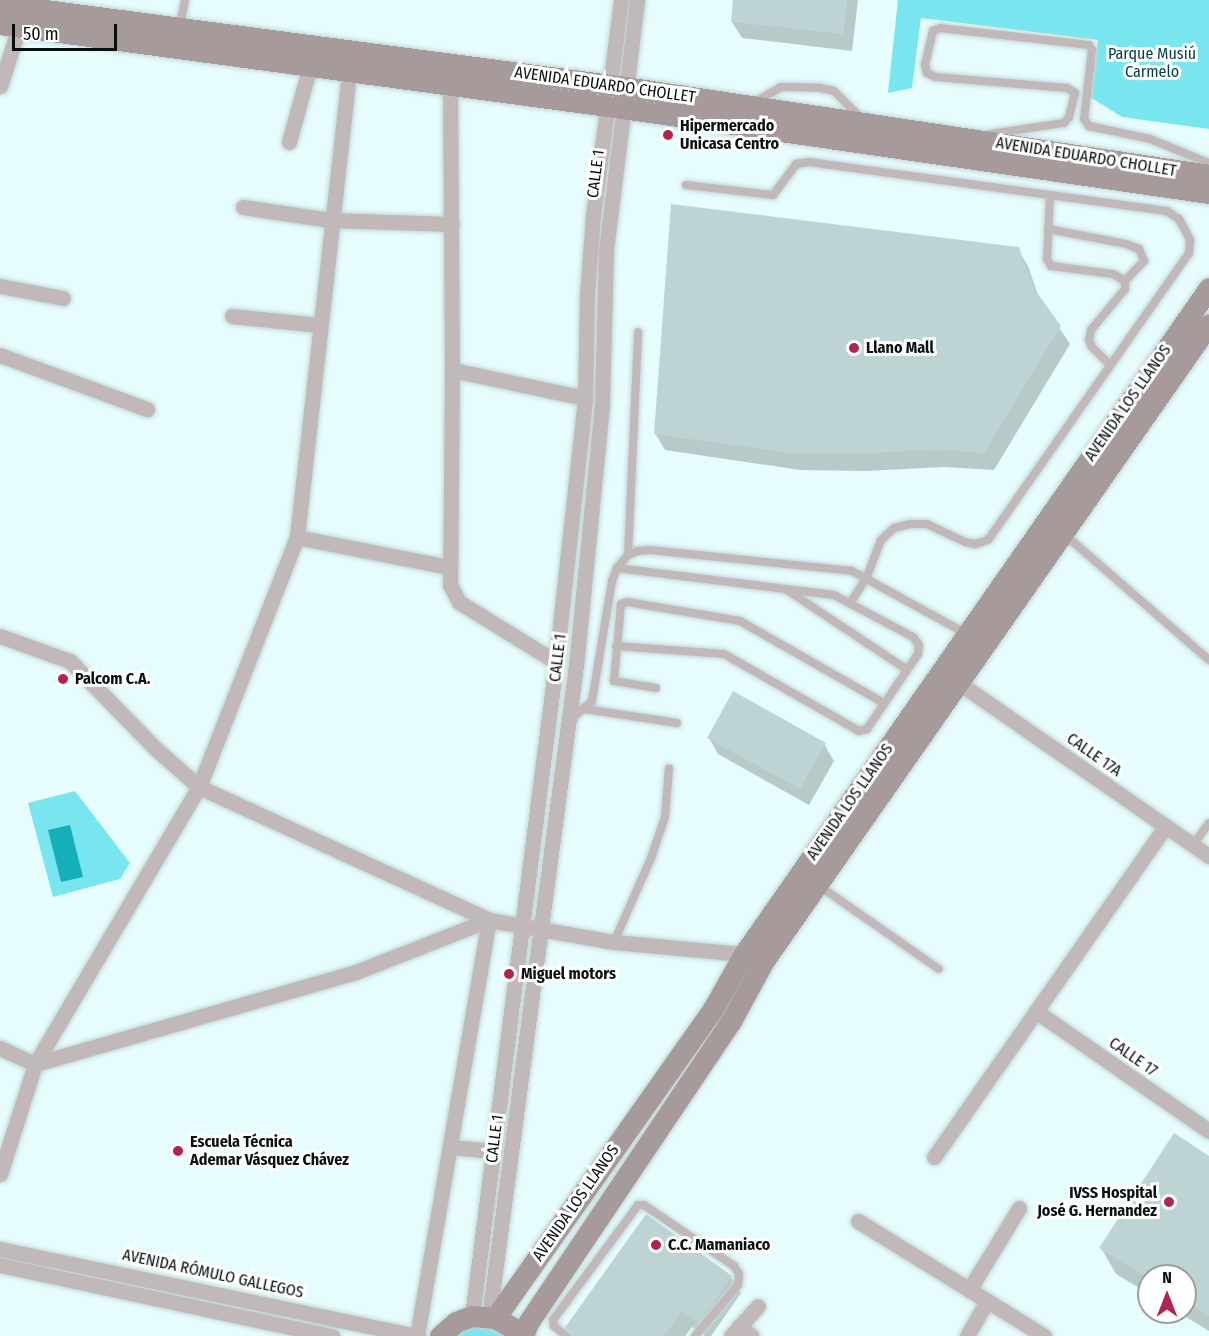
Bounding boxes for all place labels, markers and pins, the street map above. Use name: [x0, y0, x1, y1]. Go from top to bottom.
place label: Hipermercado Unicasa Centro: [680, 116, 779, 154]
marker: Hipermercado Unicasa Centro: [661, 128, 675, 142]
place label: Llano Mall: [866, 338, 934, 358]
marker: Llano Mall: [847, 341, 861, 355]
place label: Palcom C.A.: [75, 669, 150, 689]
marker: Palcom C.A.: [56, 672, 70, 686]
place label: Miguel motors: [521, 964, 616, 984]
marker: Miguel motors: [502, 967, 516, 981]
place label: Escuela Técnica Ademar Vásquez Chávez: [190, 1132, 349, 1170]
marker: Escuela Técnica Ademar Vásquez Chávez: [171, 1144, 185, 1158]
place label: IVSS Hospital José G. Hernandez: [1037, 1183, 1157, 1221]
marker: IVSS Hospital José G. Hernandez: [1162, 1195, 1176, 1209]
place label: C.C. Mamaniaco: [668, 1235, 770, 1255]
marker: C.C. Mamaniaco: [649, 1238, 663, 1252]

